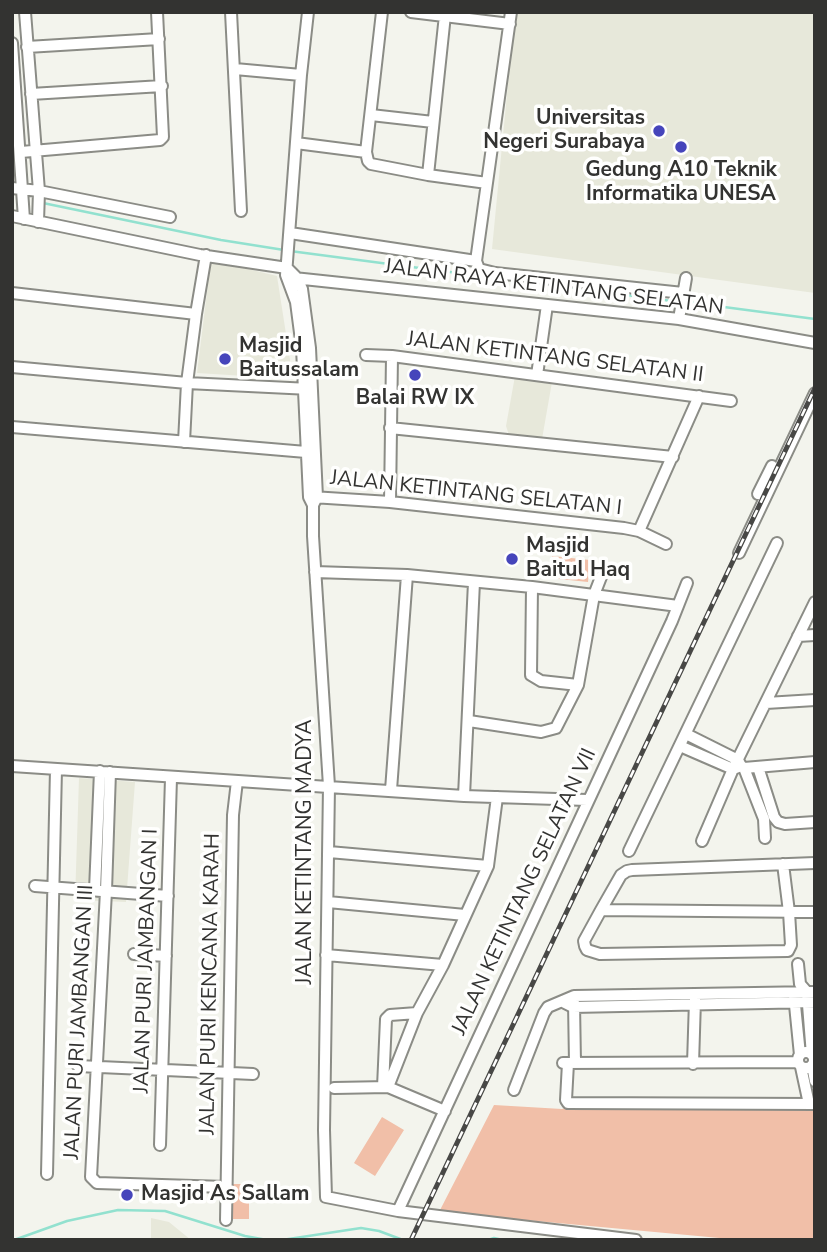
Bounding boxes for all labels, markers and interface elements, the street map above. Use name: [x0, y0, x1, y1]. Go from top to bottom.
place label: Universitas Negeri Surabaya: [483, 106, 645, 156]
marker: Universitas Negeri Surabaya: [651, 123, 667, 139]
marker: Gedung A10 Teknik Informatika UNESA: [673, 139, 689, 155]
place label: Gedung A10 Teknik Informatika UNESA: [585, 158, 777, 208]
street label: JALAN RAYA KETINTANG SELATAN: [383, 255, 725, 321]
street label: JALAN KETINTANG SELATAN II: [405, 327, 705, 389]
place label: Masjid Baitussalam: [239, 334, 359, 384]
marker: Masjid Baitussalam: [217, 351, 233, 367]
marker: Balai RW IX: [407, 367, 423, 383]
place label: Balai RW IX: [356, 386, 474, 412]
street label: JALAN KETINTANG SELATAN I: [329, 466, 623, 522]
place label: Masjid Baitul Haq: [526, 534, 630, 584]
marker: Masjid Baitul Haq: [504, 551, 520, 567]
street label: JALAN KETINTANG MADYA: [293, 720, 319, 984]
street label: JALAN KETINTANG SELATAN VII: [447, 745, 603, 1039]
street label: JALAN PURI JAMBANGAN I: [130, 828, 164, 1094]
street label: JALAN PURI KENCANA KARAH: [196, 833, 226, 1135]
street label: JALAN PURI JAMBANGAN III: [60, 884, 100, 1160]
place label: Masjid As Sallam: [141, 1182, 309, 1208]
marker: Masjid As Sallam: [119, 1187, 135, 1203]

